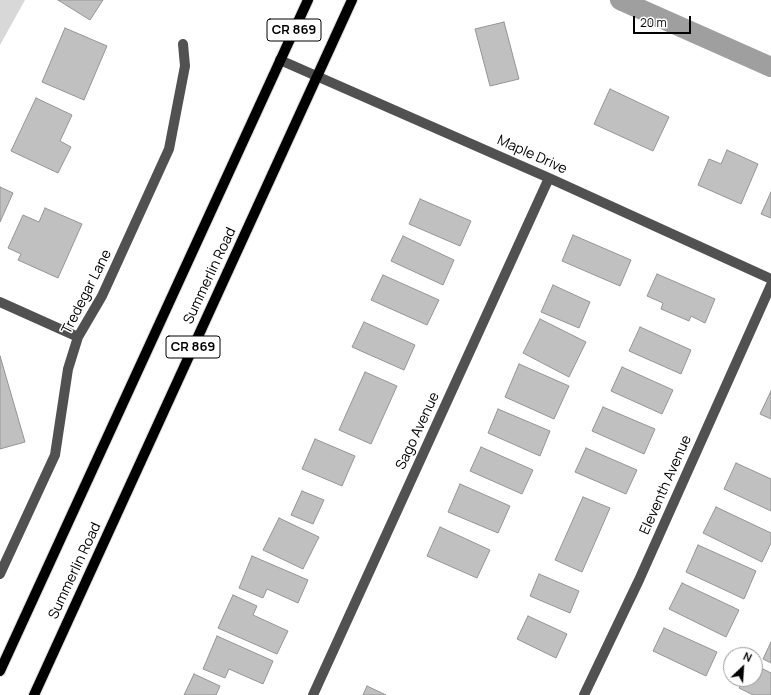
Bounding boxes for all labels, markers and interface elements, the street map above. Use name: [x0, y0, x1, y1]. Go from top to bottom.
scale bar: [635, 8, 693, 34]
text: 20 m: [640, 14, 667, 31]
road number: CR 869: [267, 19, 321, 41]
street label: Maple Drive: [494, 132, 570, 178]
street label: Summerlin Road: [180, 225, 240, 327]
street label: Tredegar Lane: [59, 247, 115, 337]
road number: CR 869: [166, 336, 220, 358]
street label: Sago Avenue: [393, 390, 443, 472]
street label: Eleventh Avenue: [637, 433, 695, 537]
street label: Summerlin Road: [45, 520, 105, 622]
north arrow: [723, 647, 763, 687]
text: N: [741, 648, 755, 665]

